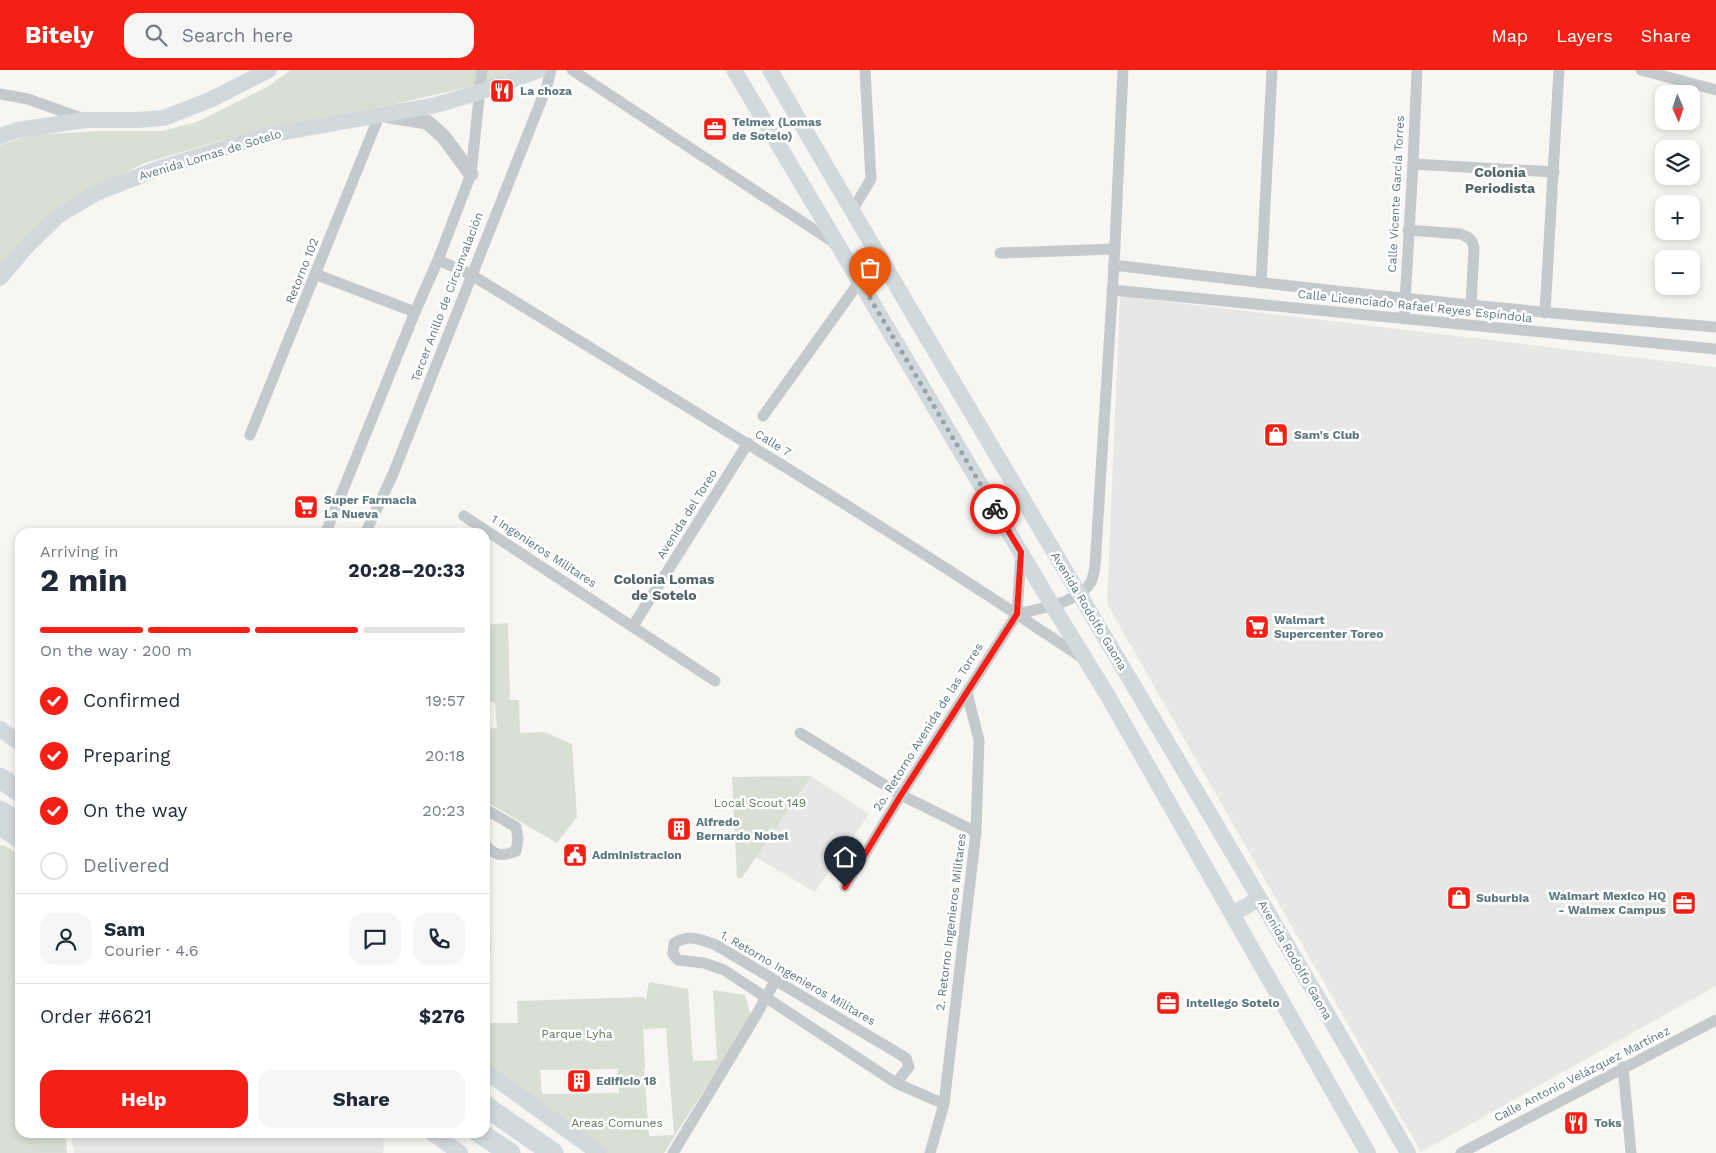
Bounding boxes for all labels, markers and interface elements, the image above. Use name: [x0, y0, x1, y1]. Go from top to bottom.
search box: [124, 13, 474, 58]
text: Bitely: [25, 21, 94, 49]
icon: search: [142, 21, 170, 49]
text: Search here: [182, 24, 293, 47]
text: Map: [1491, 25, 1528, 46]
text: Layers: [1556, 25, 1613, 46]
text: Share: [1641, 25, 1691, 46]
restaurant icon: La choza: [489, 78, 515, 104]
place label: La choza: [520, 84, 572, 98]
north arrow: [1655, 85, 1700, 130]
map controls: [1655, 85, 1700, 295]
place label: Telmex (Lomas de Sotelo): [732, 115, 822, 143]
street label: Calle Vicente García Torres: [1385, 115, 1407, 273]
office icon: Telmex (Lomas de Sotelo): [702, 116, 728, 142]
street label: Avenida Lomas de Sotelo: [137, 127, 283, 183]
button: layers: [1655, 140, 1700, 185]
district label: Colonia Periodista: [1465, 164, 1536, 196]
button: +: [1655, 195, 1700, 240]
street label: Tercer Anillo de Circunvalación: [408, 210, 486, 384]
street label: Retorno 102: [283, 236, 321, 306]
pin: [849, 247, 891, 298]
button: −: [1655, 250, 1700, 295]
icon: bag: [856, 254, 884, 282]
street label: Calle Licenciado Rafael Reyes Espíndola: [1297, 287, 1533, 325]
shop icon: Sam's Club: [1263, 422, 1289, 448]
street label: Calle 7: [752, 427, 794, 460]
place label: Sam's Club: [1294, 428, 1360, 442]
street label: Avenida del Toreo: [654, 467, 720, 561]
courier: [970, 484, 1020, 534]
place label: Super Farmacia La Nueva: [324, 493, 416, 521]
supermarket icon: Super Farmacia La Nueva: [293, 494, 319, 520]
icon: bike: [981, 495, 1009, 523]
street label: 1 Ingenieros Militares: [489, 512, 599, 590]
text: Arriving in: [40, 542, 118, 561]
street label: Avenida Rodolfo Gaona: [1048, 549, 1130, 673]
text: 20:28–20:33: [348, 559, 465, 582]
text: 2 min: [40, 561, 128, 599]
district label: Colonia Lomas de Sotelo: [613, 571, 715, 603]
place label: Walmart Supercenter Toreo: [1274, 613, 1383, 641]
supermarket icon: Walmart Supercenter Toreo: [1244, 614, 1270, 640]
street label: 2o. Retorno Avenida de las Torres: [870, 640, 986, 814]
text: On the way · 200 m: [40, 641, 192, 660]
icon: check: [40, 687, 68, 715]
text: Confirmed: [83, 689, 180, 712]
text: 19:57: [426, 691, 465, 710]
icon: check: [40, 742, 68, 770]
text: Preparing: [83, 744, 170, 767]
text: 20:18: [425, 746, 465, 765]
park label: Local Scout 149: [714, 796, 806, 810]
icon: check: [40, 797, 68, 825]
text: On the way: [83, 799, 187, 822]
text: 20:23: [422, 801, 465, 820]
place label: Alfredo Bernardo Nobel: [696, 815, 788, 843]
building icon: Alfredo Bernardo Nobel: [666, 816, 692, 842]
street label: 2. Retorno Ingenieros Militares: [933, 832, 969, 1012]
pin: [824, 836, 866, 887]
public building icon: Administracion: [562, 842, 588, 868]
icon: home: [831, 843, 859, 871]
place label: Administracion: [592, 848, 682, 862]
text: Delivered: [83, 854, 170, 877]
shop icon: Suburbia: [1446, 885, 1472, 911]
place label: Walmart Mexico HQ - Walmex Campus: [1548, 889, 1667, 917]
office icon: Walmart Mexico HQ - Walmex Campus: [1671, 890, 1697, 916]
place label: Suburbia: [1476, 891, 1529, 905]
street label: Avenida Rodolfo Gaona: [1255, 898, 1335, 1022]
button: person: [40, 913, 92, 965]
button: chat: [349, 913, 401, 965]
button: phone: [413, 913, 465, 965]
text: Sam: [104, 918, 145, 941]
street label: 1. Retorno Ingenieros Militares: [718, 928, 878, 1028]
text: Courier · 4.6: [104, 941, 199, 960]
office icon: Intellego Sotelo: [1155, 990, 1181, 1016]
place label: Intellego Sotelo: [1186, 996, 1280, 1010]
text: Order #6621: [40, 1005, 152, 1028]
text: $276: [419, 1005, 465, 1028]
street label: Calle Antonio Velázquez Martínez: [1492, 1023, 1672, 1125]
park label: Parque Lyha: [541, 1027, 613, 1041]
building icon: Edificio 18: [566, 1068, 592, 1094]
button: Help: [40, 1070, 248, 1128]
button: Share: [258, 1070, 465, 1128]
place label: Edificio 18: [596, 1074, 657, 1088]
restaurant icon: Toks: [1563, 1110, 1589, 1136]
park label: Areas Comunes: [571, 1116, 663, 1130]
place label: Toks: [1594, 1116, 1622, 1130]

